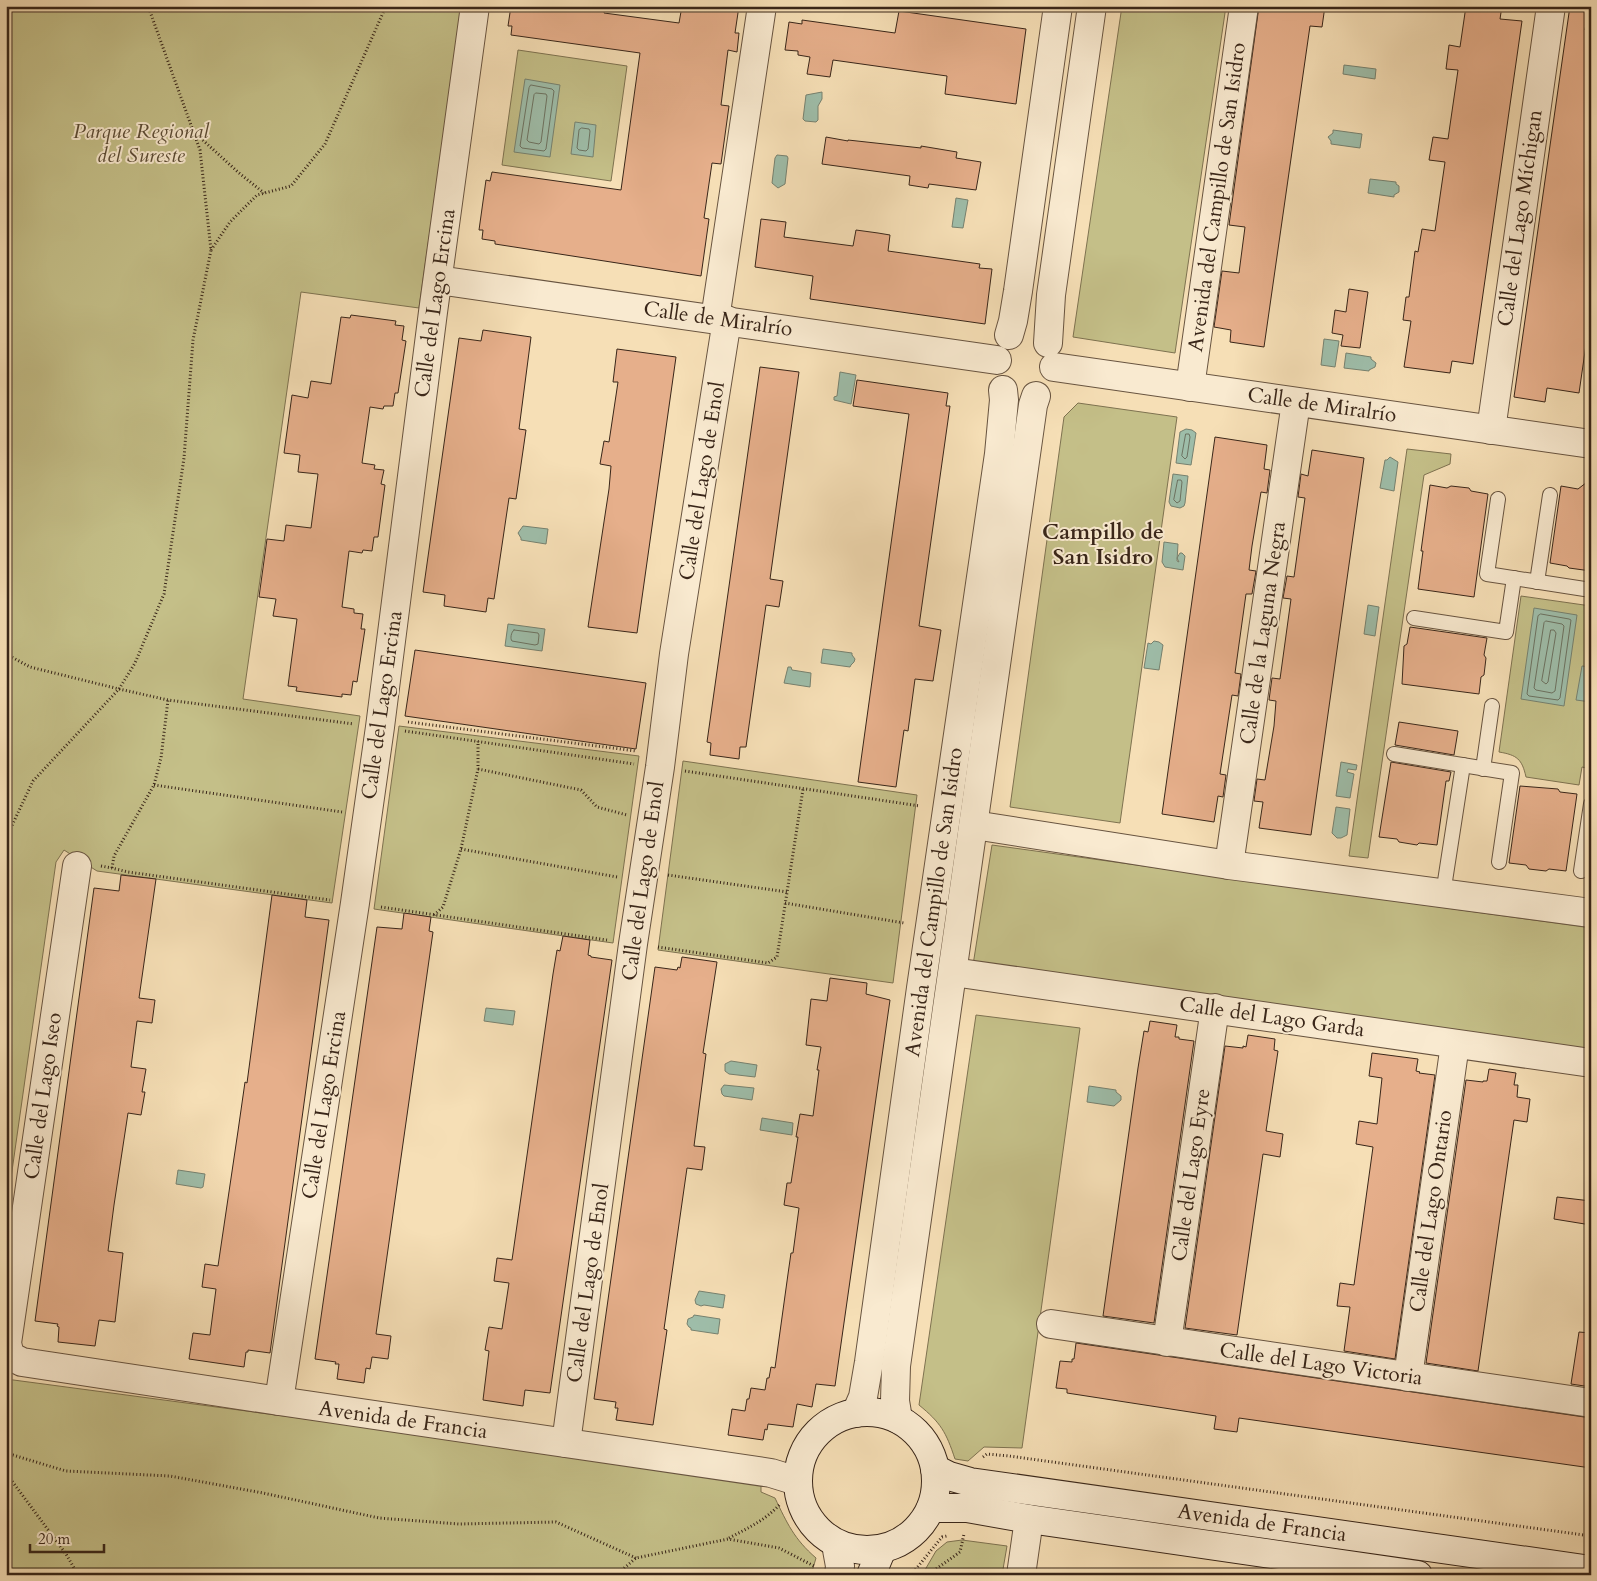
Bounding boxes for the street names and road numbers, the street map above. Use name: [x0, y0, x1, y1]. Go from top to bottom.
street label: Avenida del Campillo de San Isidro: [1181, 41, 1253, 353]
street label: Calle del Lago Míchigan: [1490, 108, 1550, 328]
street label: Calle del Lago Ercina: [407, 207, 463, 399]
street label: Calle de Miralrío: [642, 294, 794, 344]
street label: Calle del Lago de Enol: [672, 379, 732, 583]
street label: Calle de Miralrío: [1246, 380, 1398, 430]
street label: Calle de la Laguna Negra: [1233, 520, 1293, 746]
street label: Calle del Lago Ercina: [354, 609, 410, 801]
street label: Avenida del Campillo de San Isidro: [898, 746, 970, 1058]
street label: Calle del Lago de Enol: [615, 779, 671, 983]
street label: Calle del Lago Garda: [1177, 990, 1367, 1044]
street label: Calle del Lago Ercina: [295, 1009, 353, 1201]
street label: Calle del Lago Iseo: [17, 1011, 69, 1181]
street label: Calle del Lago Eyre: [1164, 1087, 1218, 1263]
street label: Calle del Lago Ontario: [1402, 1108, 1460, 1314]
street label: Calle del Lago de Enol: [560, 1181, 616, 1385]
street label: Calle del Lago Victoria: [1218, 1335, 1424, 1393]
street label: Avenida de Francia: [317, 1394, 489, 1446]
street label: Avenida de Francia: [1176, 1497, 1348, 1549]

